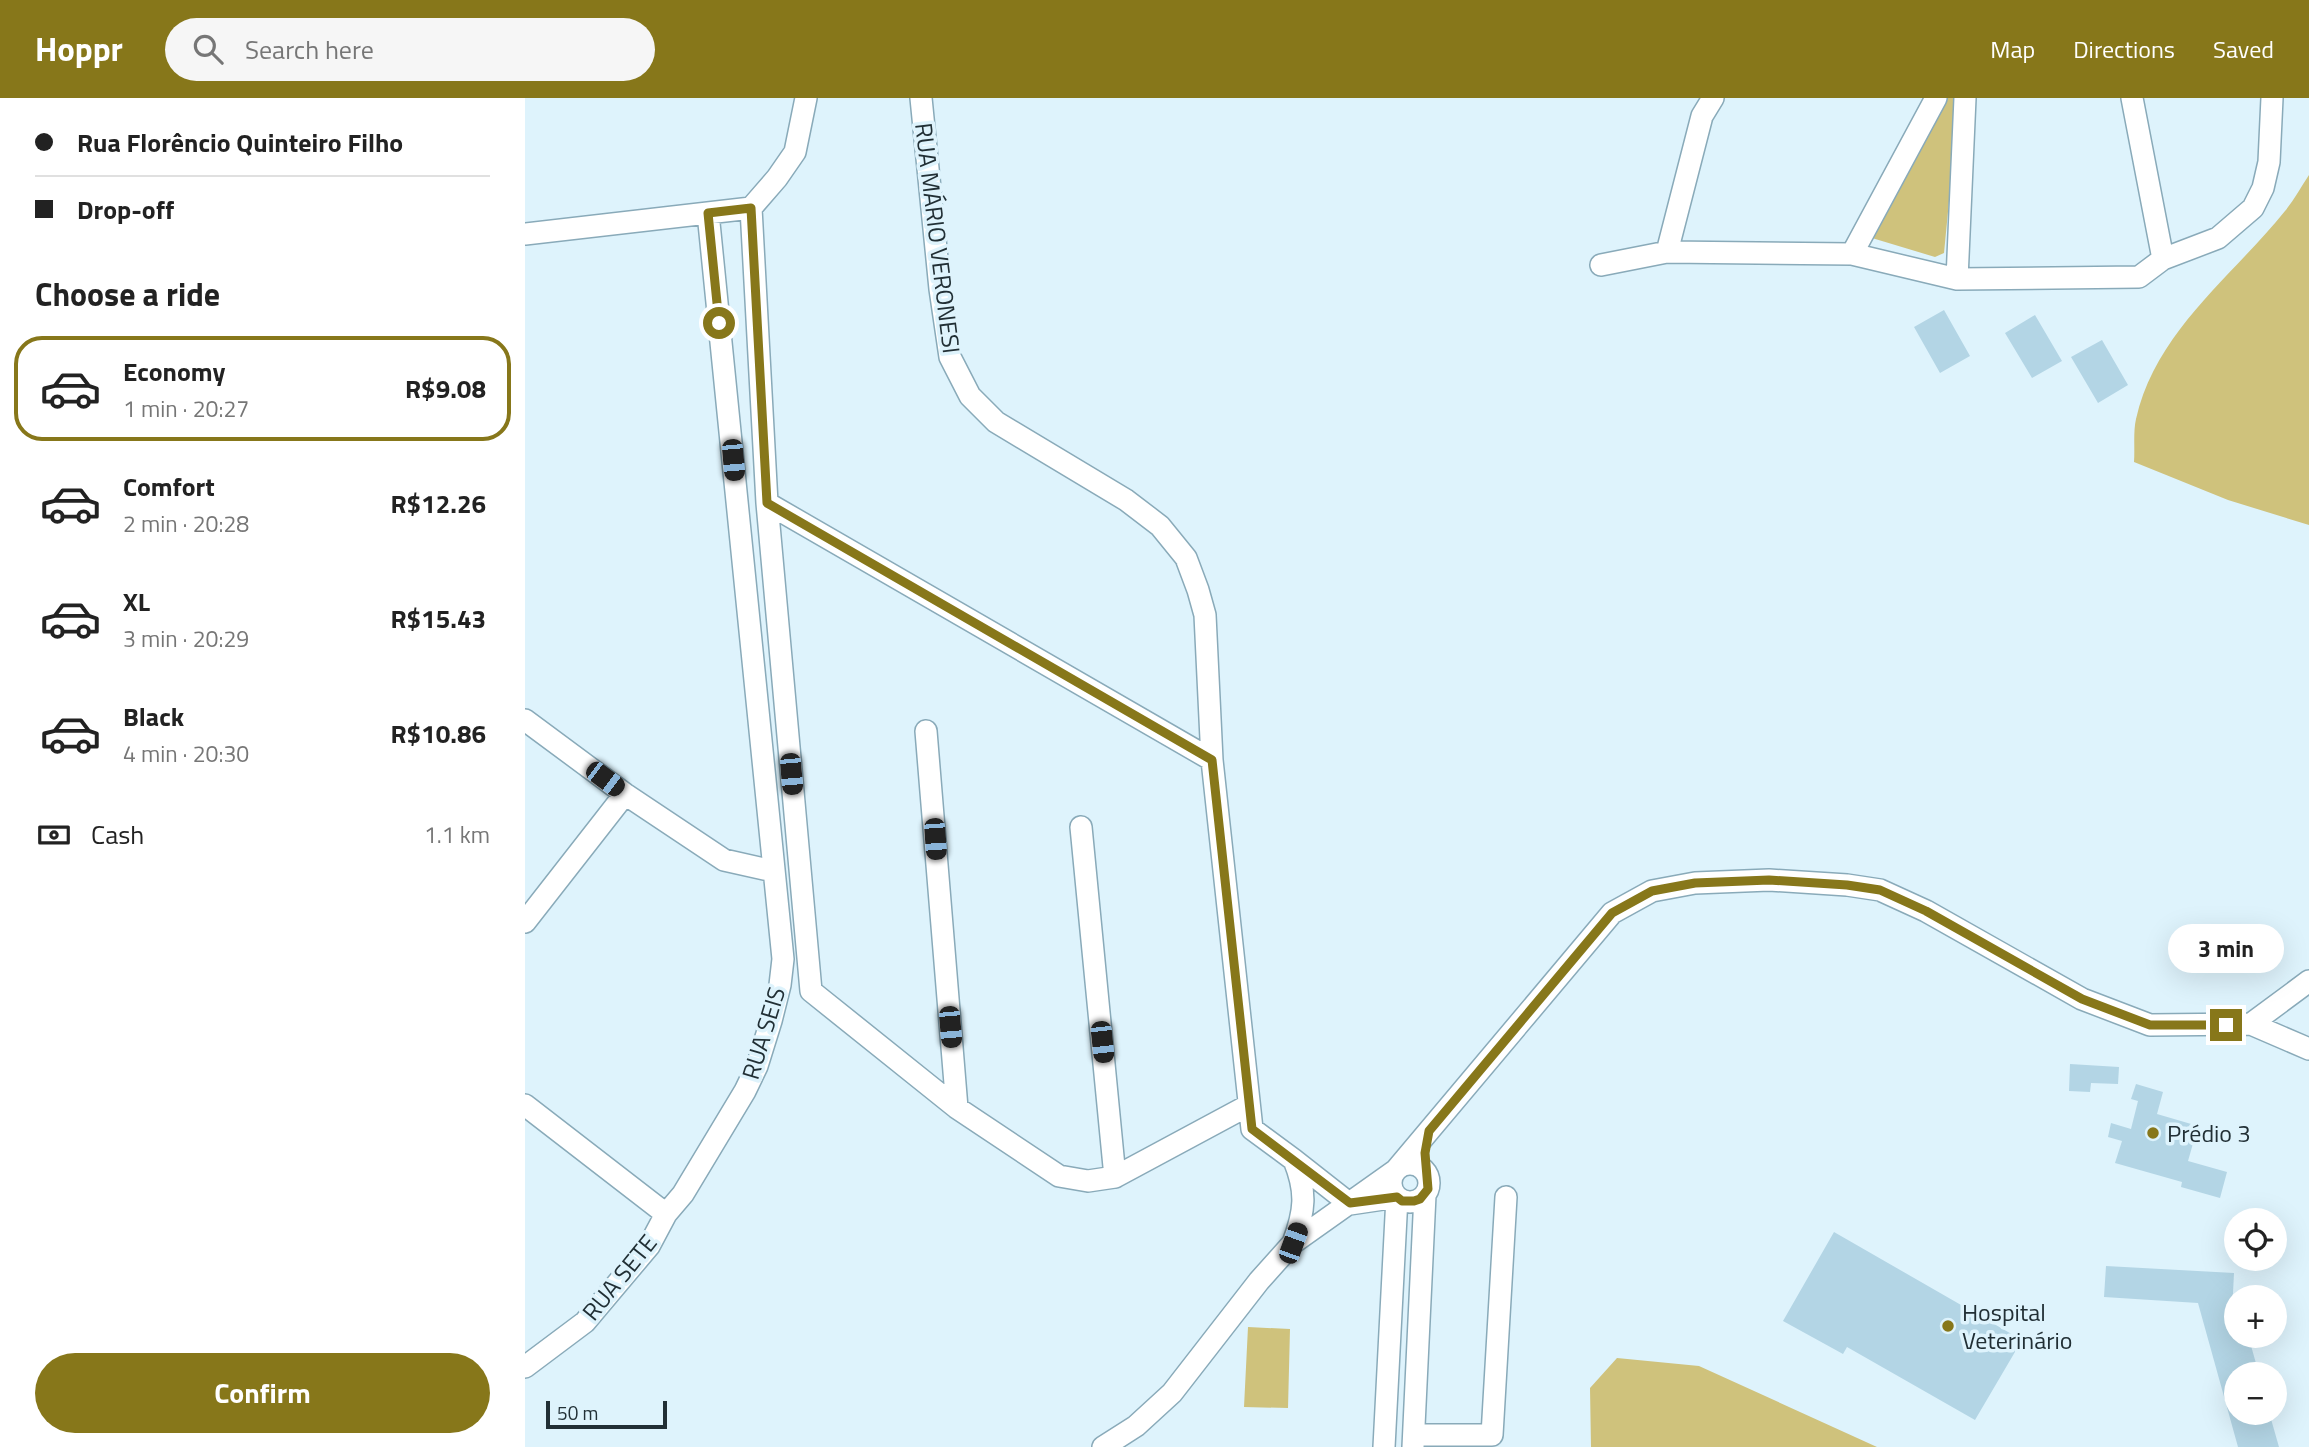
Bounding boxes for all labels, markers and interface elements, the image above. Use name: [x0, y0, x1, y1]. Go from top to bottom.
search box: [165, 18, 655, 81]
text: Hoppr: [35, 24, 123, 74]
icon: search: [189, 30, 227, 68]
text: Search here: [245, 30, 374, 69]
text: Map: [1990, 31, 2035, 67]
text: Directions: [2073, 31, 2175, 67]
text: Saved: [2213, 31, 2274, 67]
street label: RUA MÁRIO VERONESI: [906, 121, 970, 355]
text: Rua Florêncio Quinteiro Filho: [77, 123, 403, 162]
text: Drop-off: [77, 190, 174, 229]
text: Choose a ride: [35, 270, 220, 318]
route start: [703, 307, 735, 339]
text: Economy: [123, 352, 225, 391]
icon: car: [39, 357, 102, 420]
text: R$9.08: [405, 369, 486, 408]
text: 1 min · 20:27: [123, 391, 249, 426]
car: [721, 438, 746, 482]
text: Comfort: [123, 467, 215, 506]
icon: car: [39, 472, 102, 535]
text: R$12.26: [390, 484, 486, 523]
text: 2 min · 20:28: [123, 506, 249, 541]
text: XL: [123, 582, 150, 621]
icon: car: [39, 587, 102, 650]
text: R$15.43: [390, 599, 486, 638]
text: 3 min · 20:29: [123, 621, 249, 656]
text: Black: [123, 697, 184, 736]
icon: car: [39, 702, 102, 765]
text: R$10.86: [390, 714, 486, 753]
text: 4 min · 20:30: [123, 736, 249, 771]
car: [779, 752, 804, 796]
car: [582, 758, 629, 800]
text: Cash: [91, 815, 144, 854]
icon: cash: [35, 816, 73, 854]
text: 1.1 km: [424, 817, 490, 852]
car: [924, 817, 947, 861]
callout: 3 min: [2168, 923, 2284, 972]
text: 3 min: [2198, 931, 2254, 966]
street label: RUA SEIS: [732, 982, 794, 1084]
car: [938, 1005, 963, 1049]
route end: [2210, 1009, 2242, 1041]
car: [1090, 1020, 1115, 1064]
place label: Prédio 3: [2167, 1115, 2251, 1151]
marker: Prédio 3: [2145, 1125, 2161, 1141]
map controls: [2224, 1208, 2287, 1425]
button: locate: [2224, 1208, 2287, 1271]
car: [1276, 1220, 1311, 1266]
street label: RUA SETE: [573, 1226, 665, 1328]
button: +: [2224, 1285, 2287, 1348]
place label: Hospital Veterinário: [1962, 1294, 2073, 1358]
marker: Hospital Veterinário: [1940, 1318, 1956, 1334]
button: Confirm: [35, 1353, 490, 1433]
button: −: [2224, 1362, 2287, 1425]
scale bar: [546, 1398, 667, 1430]
text: 50 m: [557, 1398, 598, 1427]

